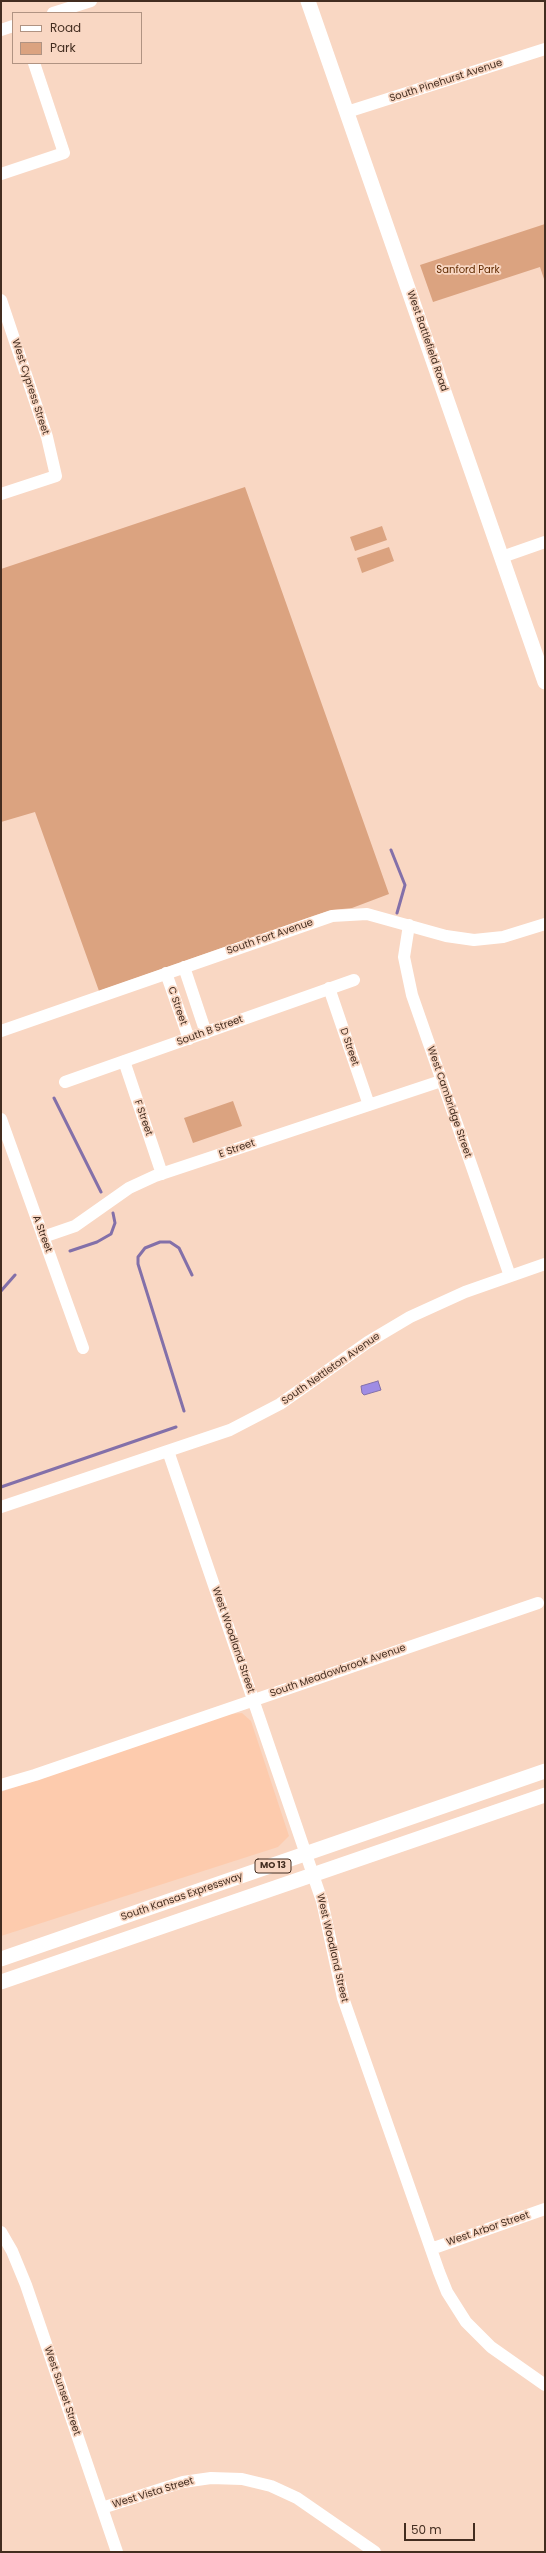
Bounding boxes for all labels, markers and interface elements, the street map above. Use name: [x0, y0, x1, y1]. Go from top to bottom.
legend: [12, 12, 142, 64]
text: Road: [50, 19, 81, 36]
text: Park: [50, 39, 76, 56]
street label: South Pinehurst Avenue: [388, 57, 504, 105]
park label: Sanford Park: [436, 264, 500, 276]
street label: West Battlefield Road: [404, 289, 450, 393]
street label: West Cypress Street: [9, 338, 51, 436]
street label: South Fort Avenue: [225, 917, 315, 957]
street label: C Street: [165, 985, 189, 1027]
street label: South B Street: [175, 1013, 245, 1049]
street label: D Street: [337, 1027, 361, 1067]
street label: West Cambridge Street: [424, 1045, 474, 1159]
street label: F Street: [131, 1099, 155, 1137]
street label: E Street: [218, 1137, 256, 1161]
street label: A Street: [30, 1214, 54, 1254]
street label: South Nettleton Avenue: [280, 1330, 382, 1408]
street label: West Woodland Street: [209, 1586, 257, 1694]
street label: South Meadowbrook Avenue: [268, 1642, 408, 1700]
road number: MO 13: [255, 1859, 291, 1873]
street label: South Kansas Expressway: [120, 1870, 244, 1924]
street label: West Woodland Street: [314, 1893, 350, 2003]
street label: West Arbor Street: [445, 2209, 531, 2249]
street label: West Sunset Street: [41, 2345, 83, 2437]
street label: West Vista Street: [111, 2475, 195, 2511]
scale bar: [406, 2515, 477, 2541]
text: 50 m: [411, 2521, 442, 2538]

